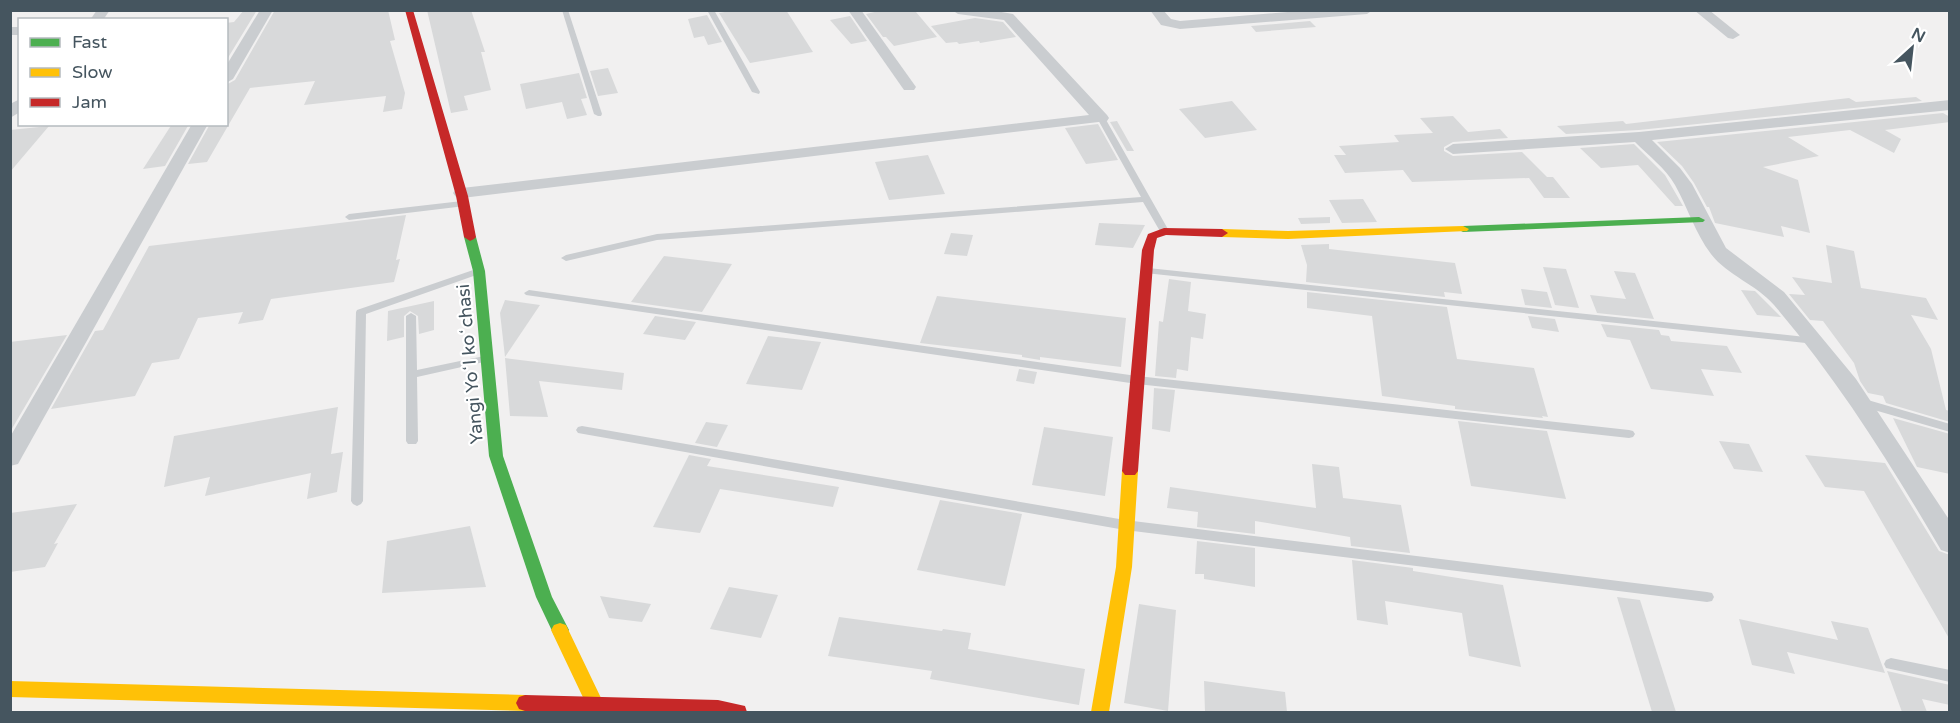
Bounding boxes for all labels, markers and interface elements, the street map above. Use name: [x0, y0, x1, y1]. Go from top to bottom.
legend: [18, 18, 228, 126]
north arrow: [1882, 18, 1942, 78]
text: N: [1908, 24, 1929, 47]
text: Fast: [72, 31, 107, 53]
text: Slow: [72, 61, 113, 83]
text: Jam: [72, 91, 107, 113]
street label: Yangi Yoʻl koʻchasi: [452, 283, 488, 445]

